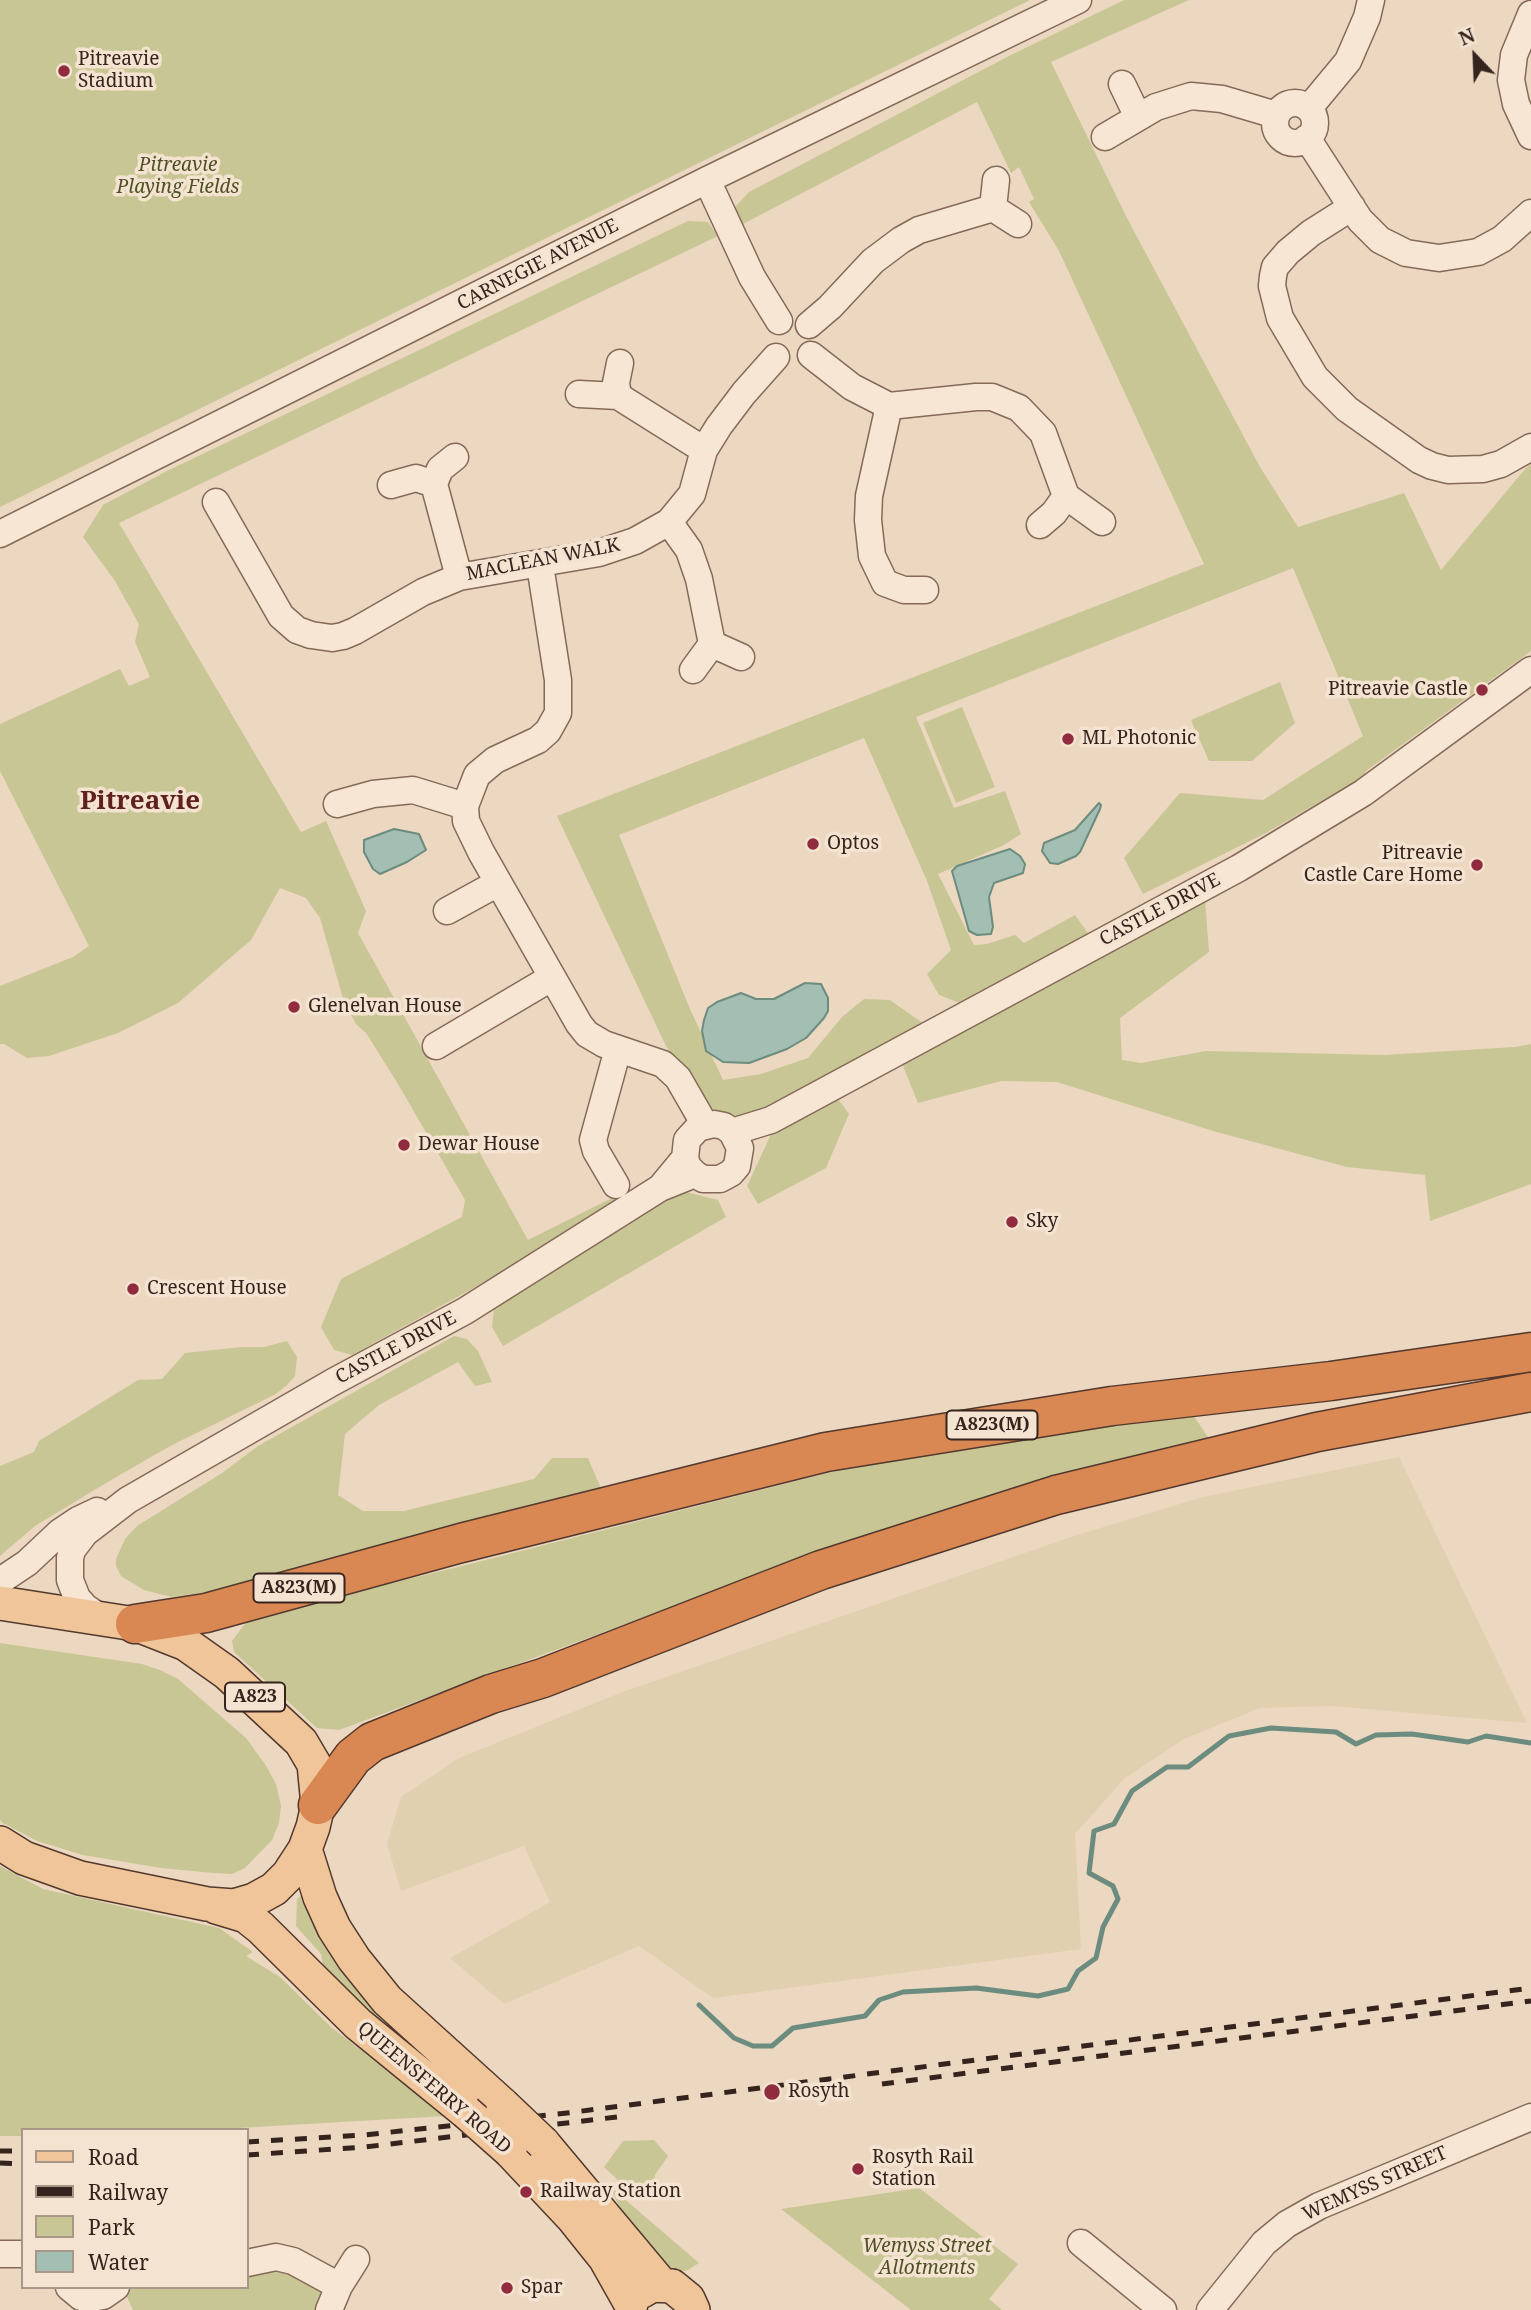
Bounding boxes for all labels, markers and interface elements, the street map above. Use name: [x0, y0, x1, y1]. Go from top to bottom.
north arrow: [1440, 21, 1510, 91]
text: N: [1455, 22, 1479, 52]
place label: Pitreavie Stadium: [78, 49, 159, 93]
marker: Pitreavie Stadium: [56, 63, 72, 79]
park label: Pitreavie Playing Fields: [117, 155, 239, 199]
street label: CARNEGIE AVENUE: [454, 215, 622, 315]
street label: MACLEAN WALK: [464, 534, 622, 586]
place label: Pitreavie Castle: [1328, 679, 1468, 701]
marker: Pitreavie Castle: [1474, 682, 1490, 698]
place label: ML Photonic: [1082, 728, 1196, 750]
marker: ML Photonic: [1060, 731, 1076, 747]
district label: Pitreavie: [80, 786, 200, 818]
place label: Optos: [827, 833, 879, 855]
marker: Optos: [805, 836, 821, 852]
place label: Pitreavie Castle Care Home: [1304, 843, 1463, 887]
marker: Pitreavie Castle Care Home: [1469, 857, 1485, 873]
street label: CASTLE DRIVE: [1096, 869, 1224, 951]
place label: Glenelvan House: [308, 996, 462, 1018]
marker: Glenelvan House: [286, 999, 302, 1015]
place label: Dewar House: [418, 1134, 540, 1156]
marker: Dewar House: [396, 1137, 412, 1153]
place label: Sky: [1026, 1211, 1058, 1233]
marker: Sky: [1004, 1214, 1020, 1230]
place label: Crescent House: [147, 1278, 287, 1300]
marker: Crescent House: [125, 1281, 141, 1297]
street label: CASTLE DRIVE: [332, 1307, 460, 1389]
road number: A823(M): [946, 1410, 1038, 1440]
road number: A823(M): [254, 1574, 344, 1602]
road number: A823: [225, 1682, 285, 1712]
street label: QUEENSFERRY ROAD: [353, 2017, 515, 2159]
place label: Rosyth: [788, 2081, 849, 2103]
marker: Rosyth: [762, 2082, 782, 2102]
legend: [21, 2128, 248, 2289]
street label: WEMYSS STREET: [1299, 2142, 1451, 2226]
text: Road: [88, 2143, 139, 2171]
place label: Rosyth Rail Station: [872, 2147, 974, 2191]
marker: Rosyth Rail Station: [850, 2161, 866, 2177]
text: Railway: [88, 2178, 168, 2206]
place label: Railway Station: [540, 2181, 681, 2203]
marker: Railway Station: [518, 2184, 534, 2200]
text: Park: [88, 2213, 135, 2241]
park label: Wemyss Street Allotments: [863, 2236, 991, 2280]
text: Water: [88, 2248, 149, 2276]
place label: Spar: [521, 2277, 563, 2299]
marker: Spar: [499, 2280, 515, 2296]

